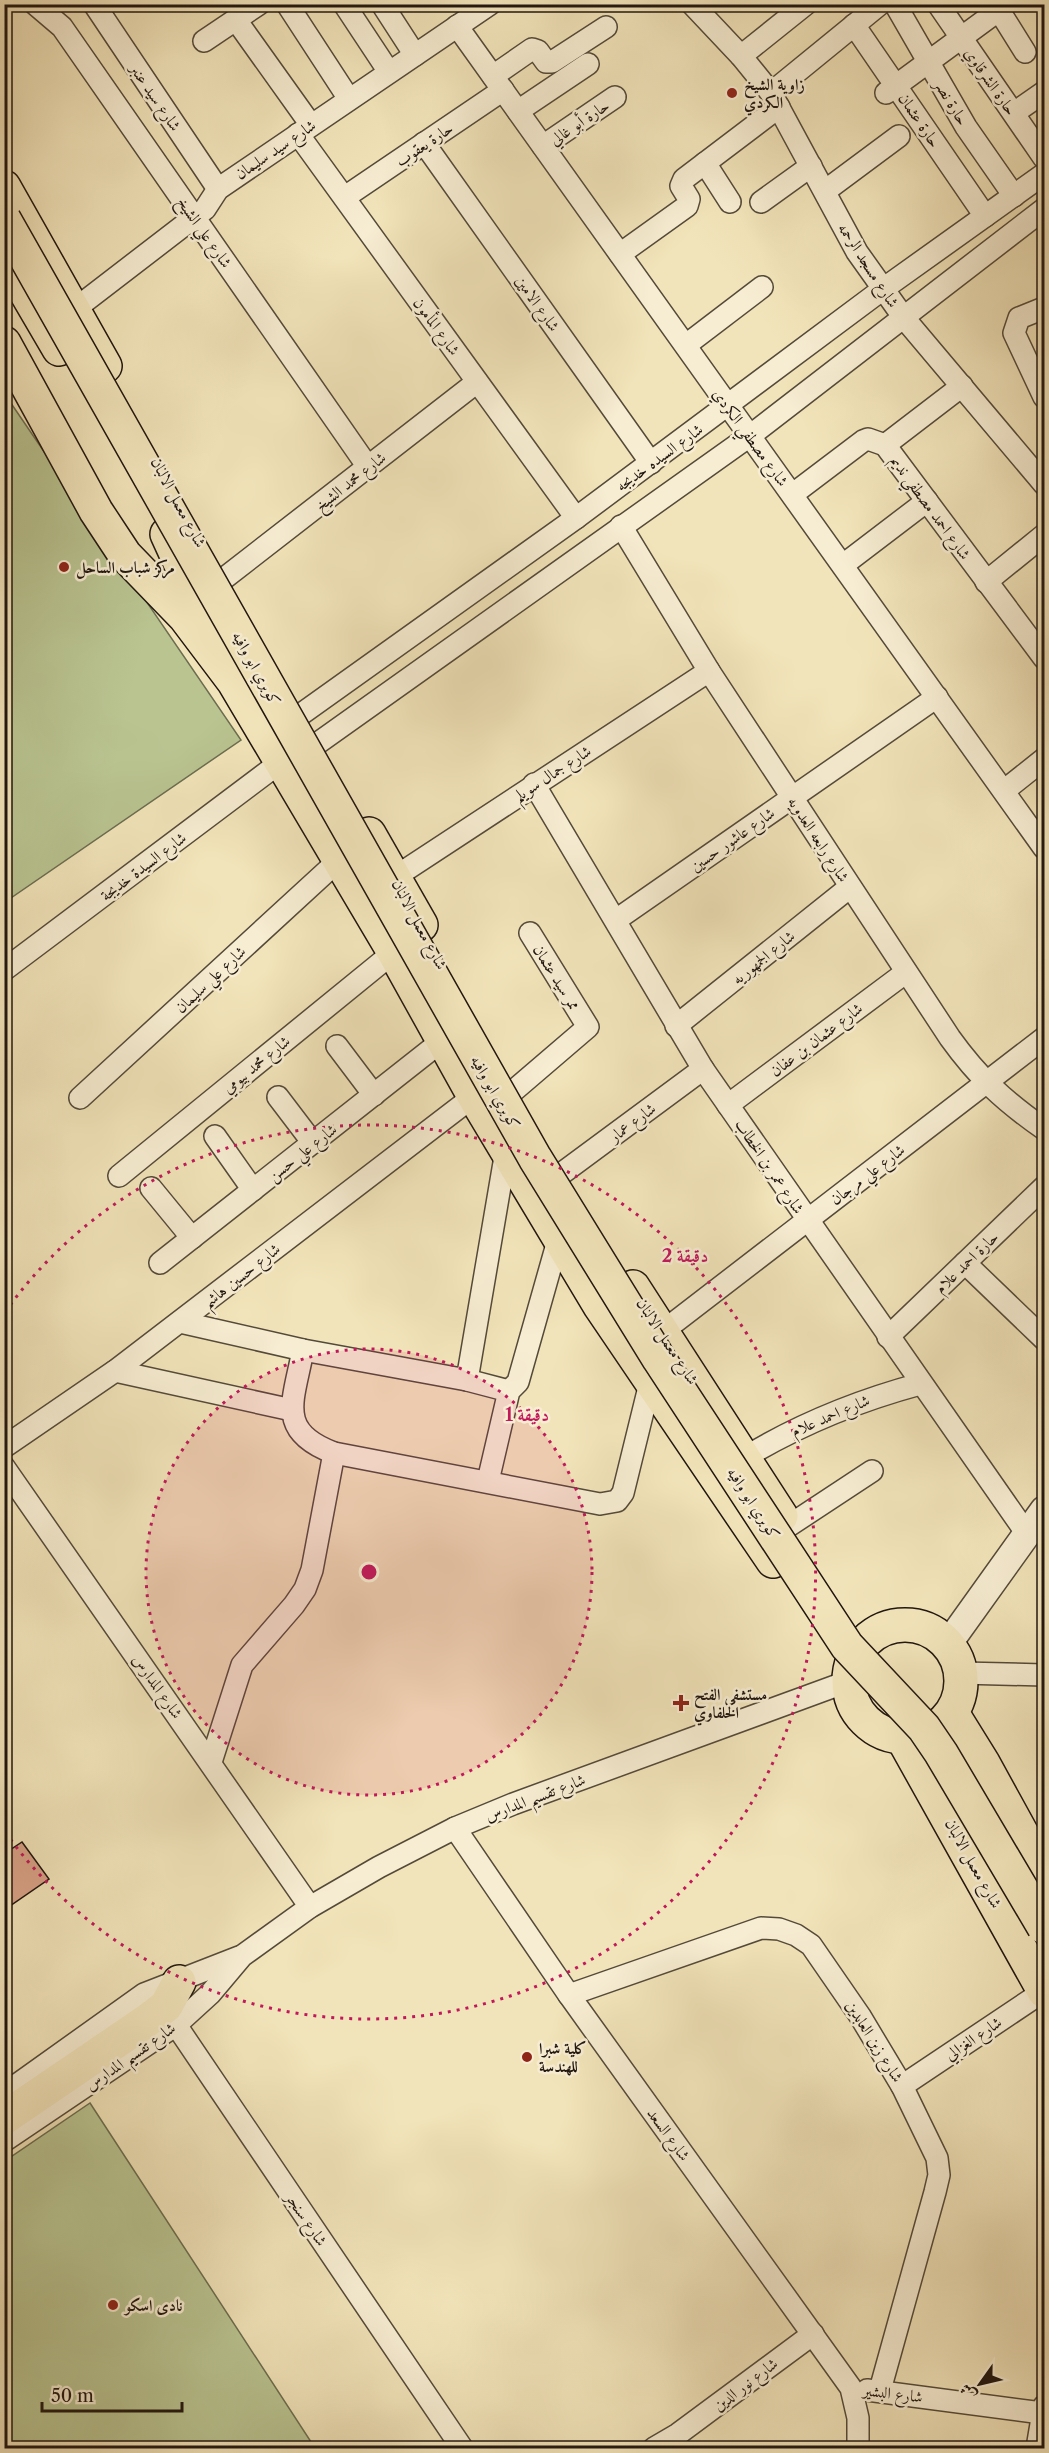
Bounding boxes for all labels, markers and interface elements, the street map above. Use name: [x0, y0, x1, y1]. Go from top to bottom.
street label: حارة الشرقاوي: [958, 43, 1022, 120]
street label: شارع سيد عنبر: [122, 58, 186, 137]
place label: زاوية الشيخ الكردي: [744, 74, 805, 116]
street label: حارة نصر: [929, 74, 973, 129]
marker: زاوية الشيخ الكردي: [725, 86, 739, 100]
street label: حارة عثمان: [894, 89, 946, 151]
street label: حارة أبو غالي: [545, 94, 614, 152]
street label: شارع سيد سليمان: [231, 115, 321, 187]
street label: حارة يعقوب: [391, 117, 457, 171]
street label: شارع علي الشيخ: [168, 192, 237, 275]
street label: شارع مسجد الرحمه: [831, 219, 904, 313]
street label: شارع الامين: [508, 271, 565, 337]
street label: شارع المأمون: [406, 293, 466, 361]
street label: شارع مصطفي الكردي: [704, 384, 793, 494]
street label: شارع السيده خديجه: [612, 419, 709, 498]
street label: شارع محمد الشيخ: [310, 447, 393, 519]
street label: شارع احمد مصطفي نديم: [882, 451, 976, 567]
street label: شارع معمل الالبان: [143, 453, 211, 552]
place label: مركز شباب الساحل: [76, 557, 175, 579]
marker: مركز شباب الساحل: [57, 560, 71, 574]
street label: كوبري ابو وافيه: [226, 627, 286, 710]
street label: شارع جمال سويلم: [509, 740, 598, 811]
street label: شارع رابعه العدويه: [781, 792, 854, 888]
street label: شارع عاشور حسين: [686, 802, 781, 879]
street label: شارع السيدة خديجة: [96, 827, 192, 908]
street label: شارع معمل الالبان: [384, 875, 452, 974]
street label: شارع الجمهوريه: [728, 926, 801, 992]
street label: شارع علي سليمان: [170, 941, 254, 1021]
street label: ممر سيد عثمان: [528, 941, 585, 1014]
street label: شارع عثمان بن عفان: [766, 998, 869, 1084]
street label: شارع محمد بيومي: [218, 1031, 296, 1101]
street label: كوبري ابو وافيه: [464, 1051, 525, 1134]
street label: شارع عمار: [603, 1098, 662, 1150]
street label: شارع عمر بن الخطاب: [728, 1115, 809, 1219]
street label: شارع علي حسن: [263, 1119, 344, 1190]
street label: شارع علي مرجان: [826, 1139, 912, 1213]
street label: حارة احمد علام: [930, 1227, 1006, 1301]
street label: شارع حسين هاشم: [198, 1238, 288, 1317]
text: 2 دقيقة: [662, 1245, 708, 1267]
street label: شارع معمل الالبان: [629, 1294, 703, 1390]
street label: شارع احمد علام: [788, 1389, 874, 1445]
text: 1 دقيقة: [505, 1404, 549, 1426]
street label: كوبري ابو وافيه: [721, 1463, 785, 1545]
centre of rings: [359, 1562, 379, 1582]
street label: شارع المدارس: [125, 1650, 188, 1725]
place label: مستشفي الفتح الخلفاوي: [694, 1684, 767, 1726]
marker: مستشفي الفتح الخلفاوي: [672, 1694, 690, 1712]
street label: شارع تقسيم المدارس: [482, 1769, 591, 1832]
street label: شارع معمل الالبان: [938, 1815, 1007, 1913]
street label: شارع زين العابدين: [839, 1996, 908, 2088]
street label: شارع الغزالي: [941, 2012, 1008, 2068]
street label: شارع تقسيم المدارس: [81, 2017, 183, 2100]
place label: كلية شبرا للهندسة: [539, 2038, 587, 2076]
marker: كلية شبرا للهندسة: [520, 2050, 534, 2064]
street label: شارع السعد: [640, 2104, 695, 2167]
street label: شارع سنجر: [277, 2187, 332, 2252]
place label: نادى اسكو: [123, 2295, 183, 2316]
marker: نادى اسكو: [106, 2298, 120, 2312]
street label: شارع نور الدين: [709, 2353, 784, 2418]
north arrow: [950, 2354, 1010, 2414]
scale bar: [42, 2375, 182, 2413]
street label: شارع البشير: [859, 2379, 924, 2411]
text: ش: [955, 2380, 980, 2405]
text: 50 m: [51, 2385, 94, 2407]

